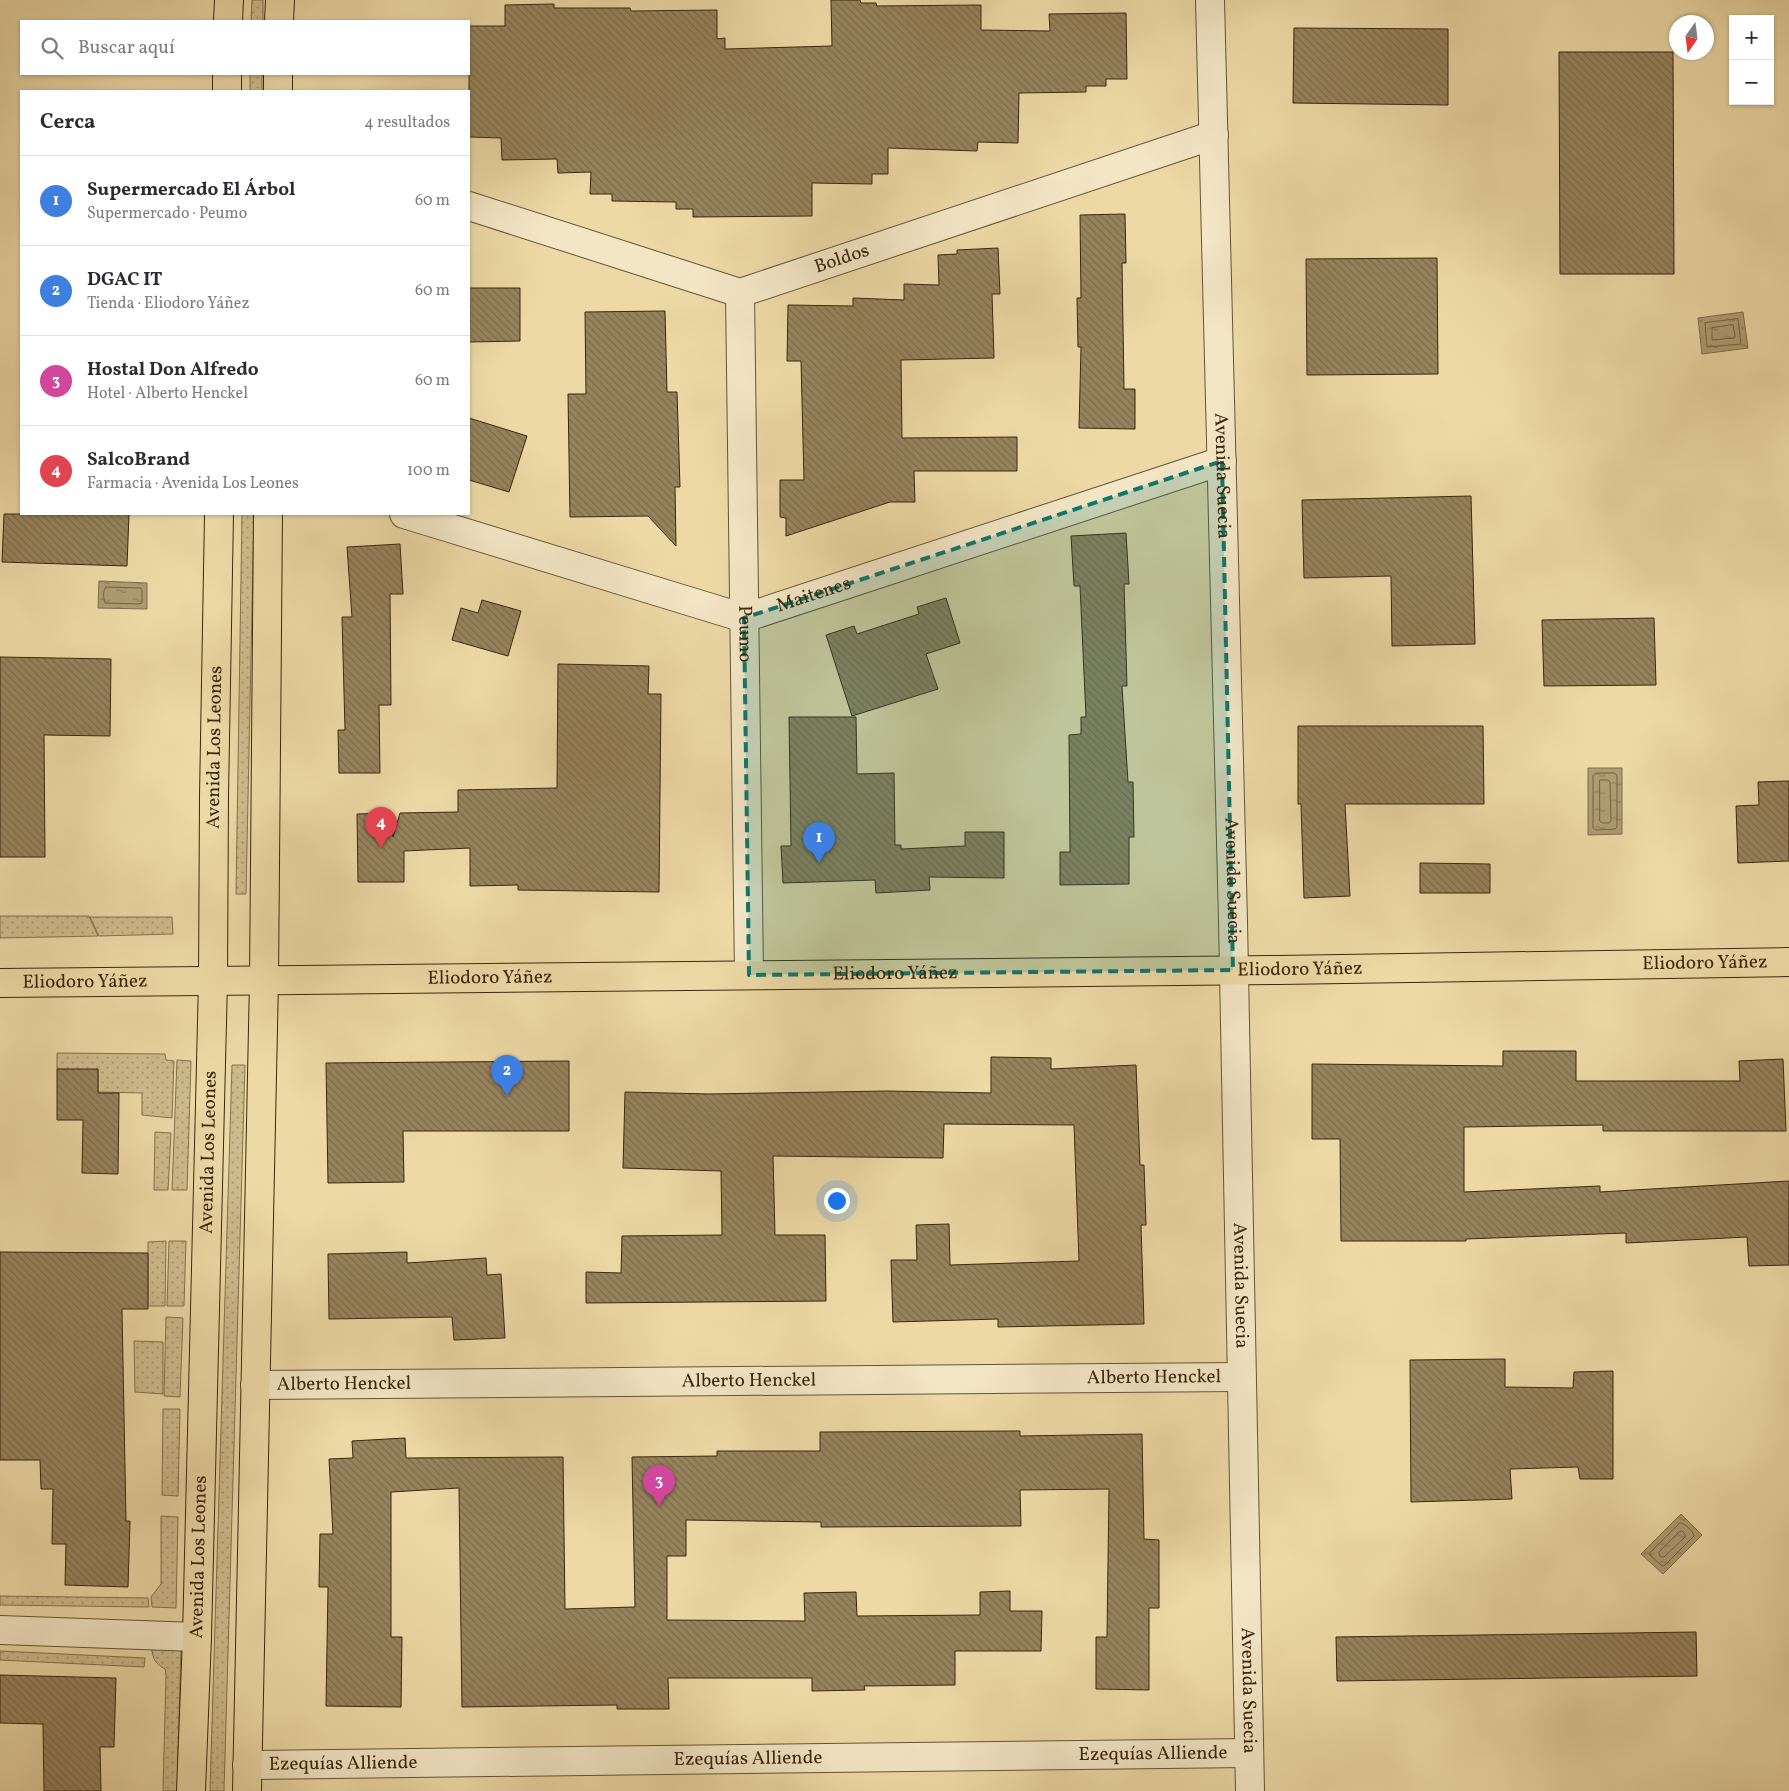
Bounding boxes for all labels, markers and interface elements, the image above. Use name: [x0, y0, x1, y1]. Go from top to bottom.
north arrow: [1669, 15, 1714, 60]
map controls: [1729, 15, 1774, 105]
button: +: [1729, 15, 1774, 60]
search box: [20, 20, 470, 75]
icon: search: [38, 34, 66, 62]
text: Buscar aquí: [78, 35, 175, 61]
button: −: [1729, 60, 1774, 105]
text: Cerca: [40, 108, 95, 137]
text: 4 resultados: [364, 112, 450, 134]
text: Supermercado El Árbol: [87, 177, 295, 203]
text: 1: [53, 190, 59, 212]
text: 60 m: [415, 190, 450, 212]
text: Supermercado · Peumo: [87, 203, 247, 225]
street label: Boldos: [811, 238, 873, 280]
text: DGAC IT: [87, 267, 162, 293]
text: 2: [52, 280, 60, 302]
text: 60 m: [415, 280, 450, 302]
text: Tienda · Eliodoro Yáñez: [87, 293, 249, 315]
text: Hostal Don Alfredo: [87, 357, 259, 383]
text: 3: [52, 370, 60, 392]
text: 60 m: [415, 370, 450, 392]
text: Hotel · Alberto Henckel: [87, 383, 248, 405]
street label: Avenida Suecia: [1207, 412, 1236, 539]
text: SalcoBrand: [87, 447, 190, 473]
text: 4: [51, 460, 61, 482]
text: 100 m: [407, 460, 450, 482]
text: Farmacia · Avenida Los Leones: [87, 473, 299, 495]
street label: Maitenes: [773, 571, 854, 619]
street label: Peumo: [731, 605, 758, 663]
street label: Avenida Los Leones: [201, 666, 229, 829]
pin: 4: [365, 807, 397, 848]
street label: Avenida Suecia: [1217, 817, 1246, 944]
pin: 1: [803, 822, 835, 863]
street label: Eliodoro Yáñez: [1642, 949, 1768, 977]
street label: Eliodoro Yáñez: [1237, 956, 1363, 983]
street label: Eliodoro Yáñez: [832, 960, 958, 988]
street label: Eliodoro Yáñez: [427, 964, 553, 992]
street label: Eliodoro Yáñez: [22, 969, 148, 996]
pin: 2: [491, 1055, 523, 1096]
street label: Avenida Los Leones: [194, 1070, 224, 1234]
your location: [824, 1188, 850, 1214]
street label: Avenida Suecia: [1226, 1222, 1254, 1349]
street label: Alberto Henckel: [1087, 1364, 1222, 1391]
street label: Alberto Henckel: [682, 1367, 817, 1395]
street label: Alberto Henckel: [277, 1371, 412, 1398]
pin: 3: [643, 1465, 675, 1506]
street label: Avenida Los Leones: [184, 1475, 214, 1639]
street label: Avenida Suecia: [1234, 1627, 1262, 1754]
street label: Ezequías Alliende: [1078, 1740, 1227, 1768]
street label: Ezequías Alliende: [673, 1745, 823, 1773]
street label: Ezequías Alliende: [268, 1750, 418, 1778]

